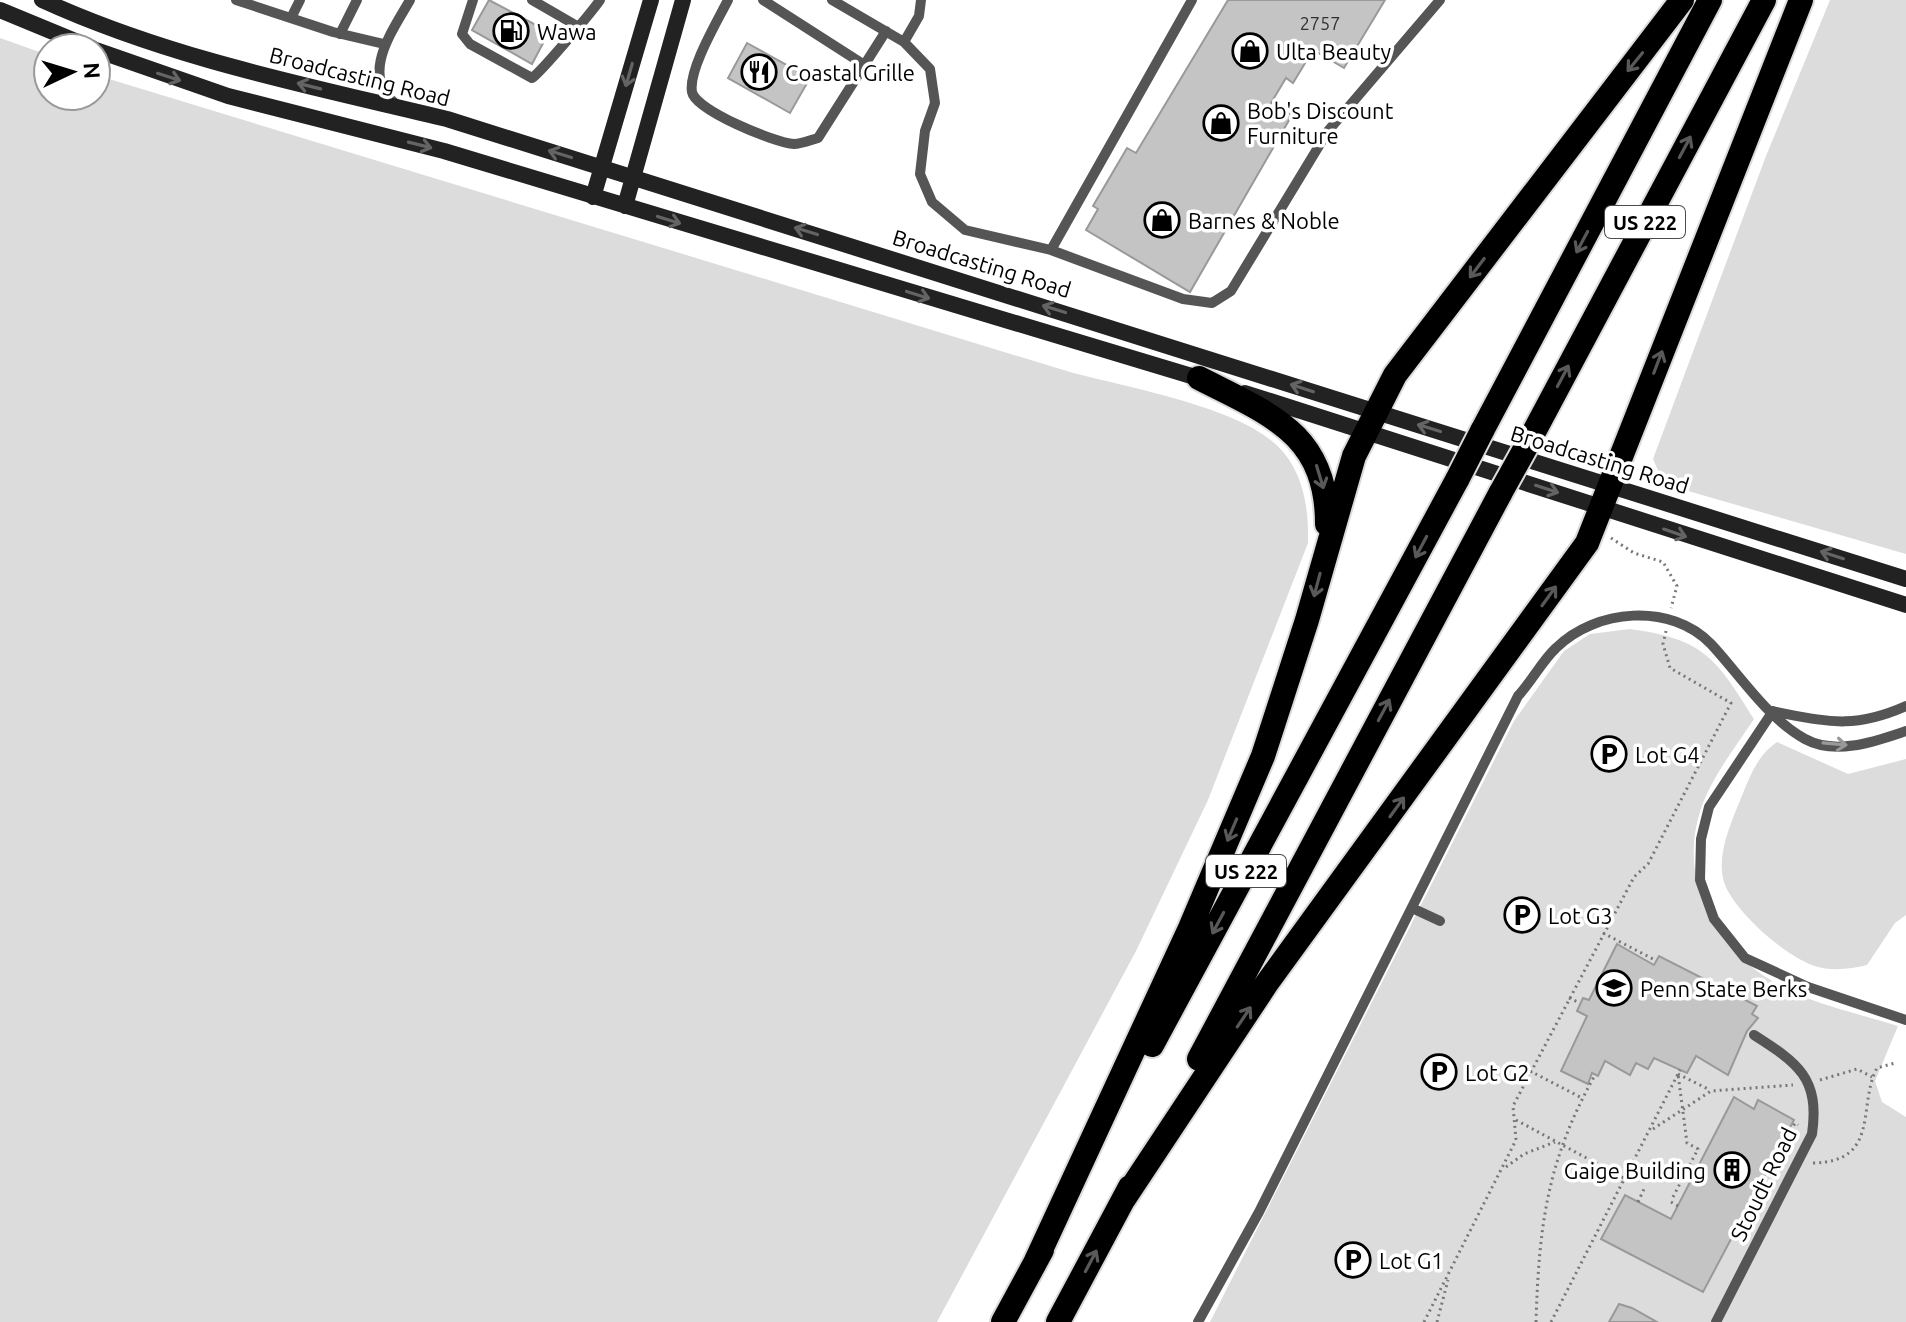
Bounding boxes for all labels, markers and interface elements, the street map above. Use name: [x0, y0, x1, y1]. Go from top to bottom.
fuel station icon: Wawa: [492, 12, 530, 50]
house number: 2757: [1300, 13, 1340, 33]
place label: Wawa: [537, 19, 597, 44]
north arrow: [32, 32, 112, 112]
shop icon: Ulta Beauty: [1231, 32, 1269, 70]
place label: Ulta Beauty: [1276, 39, 1391, 64]
street label: Broadcasting Road: [267, 41, 453, 111]
one-way arrow: [1626, 51, 1644, 72]
restaurant icon: Coastal Grille: [740, 53, 778, 91]
place label: Coastal Grille: [785, 60, 915, 85]
one-way arrow: [620, 61, 635, 87]
text: N: [79, 62, 105, 80]
one-way arrow: [156, 71, 181, 85]
one-way arrow: [297, 78, 322, 93]
place label: Bob's Discount Furniture: [1247, 98, 1394, 148]
shop icon: Bob's Discount Furniture: [1202, 104, 1240, 142]
one-way arrow: [1678, 135, 1694, 159]
one-way arrow: [406, 139, 432, 154]
one-way arrow: [547, 146, 572, 161]
shop icon: Barnes & Noble: [1143, 201, 1181, 239]
road number: US 222: [1605, 206, 1685, 238]
place label: Barnes & Noble: [1188, 208, 1340, 233]
one-way arrow: [656, 214, 681, 228]
one-way arrow: [793, 223, 818, 238]
street label: Broadcasting Road: [890, 224, 1074, 302]
one-way arrow: [1574, 230, 1590, 254]
one-way arrow: [1468, 257, 1485, 278]
one-way arrow: [904, 288, 930, 303]
one-way arrow: [1041, 301, 1067, 316]
one-way arrow: [1652, 350, 1666, 375]
one-way arrow: [1556, 365, 1572, 388]
one-way arrow: [1289, 379, 1314, 394]
one-way arrow: [1417, 420, 1442, 434]
street label: Broadcasting Road: [1508, 420, 1692, 498]
one-way arrow: [1314, 464, 1328, 489]
one-way arrow: [1534, 483, 1559, 498]
one-way arrow: [1663, 527, 1687, 541]
one-way arrow: [1412, 534, 1428, 558]
one-way arrow: [1819, 547, 1844, 562]
one-way arrow: [1309, 571, 1324, 597]
one-way arrow: [1540, 586, 1557, 607]
one-way arrow: [1377, 699, 1393, 723]
parking icon: Lot G4: [1590, 735, 1628, 773]
one-way arrow: [1821, 737, 1848, 752]
place label: Lot G4: [1635, 742, 1700, 767]
one-way arrow: [1388, 797, 1405, 818]
one-way arrow: [1223, 817, 1238, 842]
road number: US 222: [1206, 855, 1286, 887]
parking icon: Lot G3: [1503, 896, 1541, 934]
place label: Lot G3: [1548, 903, 1613, 928]
one-way arrow: [1209, 911, 1225, 935]
school or university icon: Penn State Berks: [1595, 969, 1633, 1007]
place label: Penn State Berks: [1640, 976, 1807, 1001]
one-way arrow: [1236, 1006, 1252, 1029]
parking icon: Lot G2: [1420, 1053, 1458, 1091]
place label: Lot G2: [1465, 1060, 1530, 1085]
street label: Stoudt Road: [1725, 1123, 1801, 1245]
building icon: Gaige Building: [1713, 1151, 1751, 1189]
place label: Gaige Building: [1564, 1158, 1706, 1183]
parking icon: Lot G1: [1334, 1241, 1372, 1279]
place label: Lot G1: [1379, 1248, 1444, 1273]
one-way arrow: [1083, 1249, 1099, 1273]

